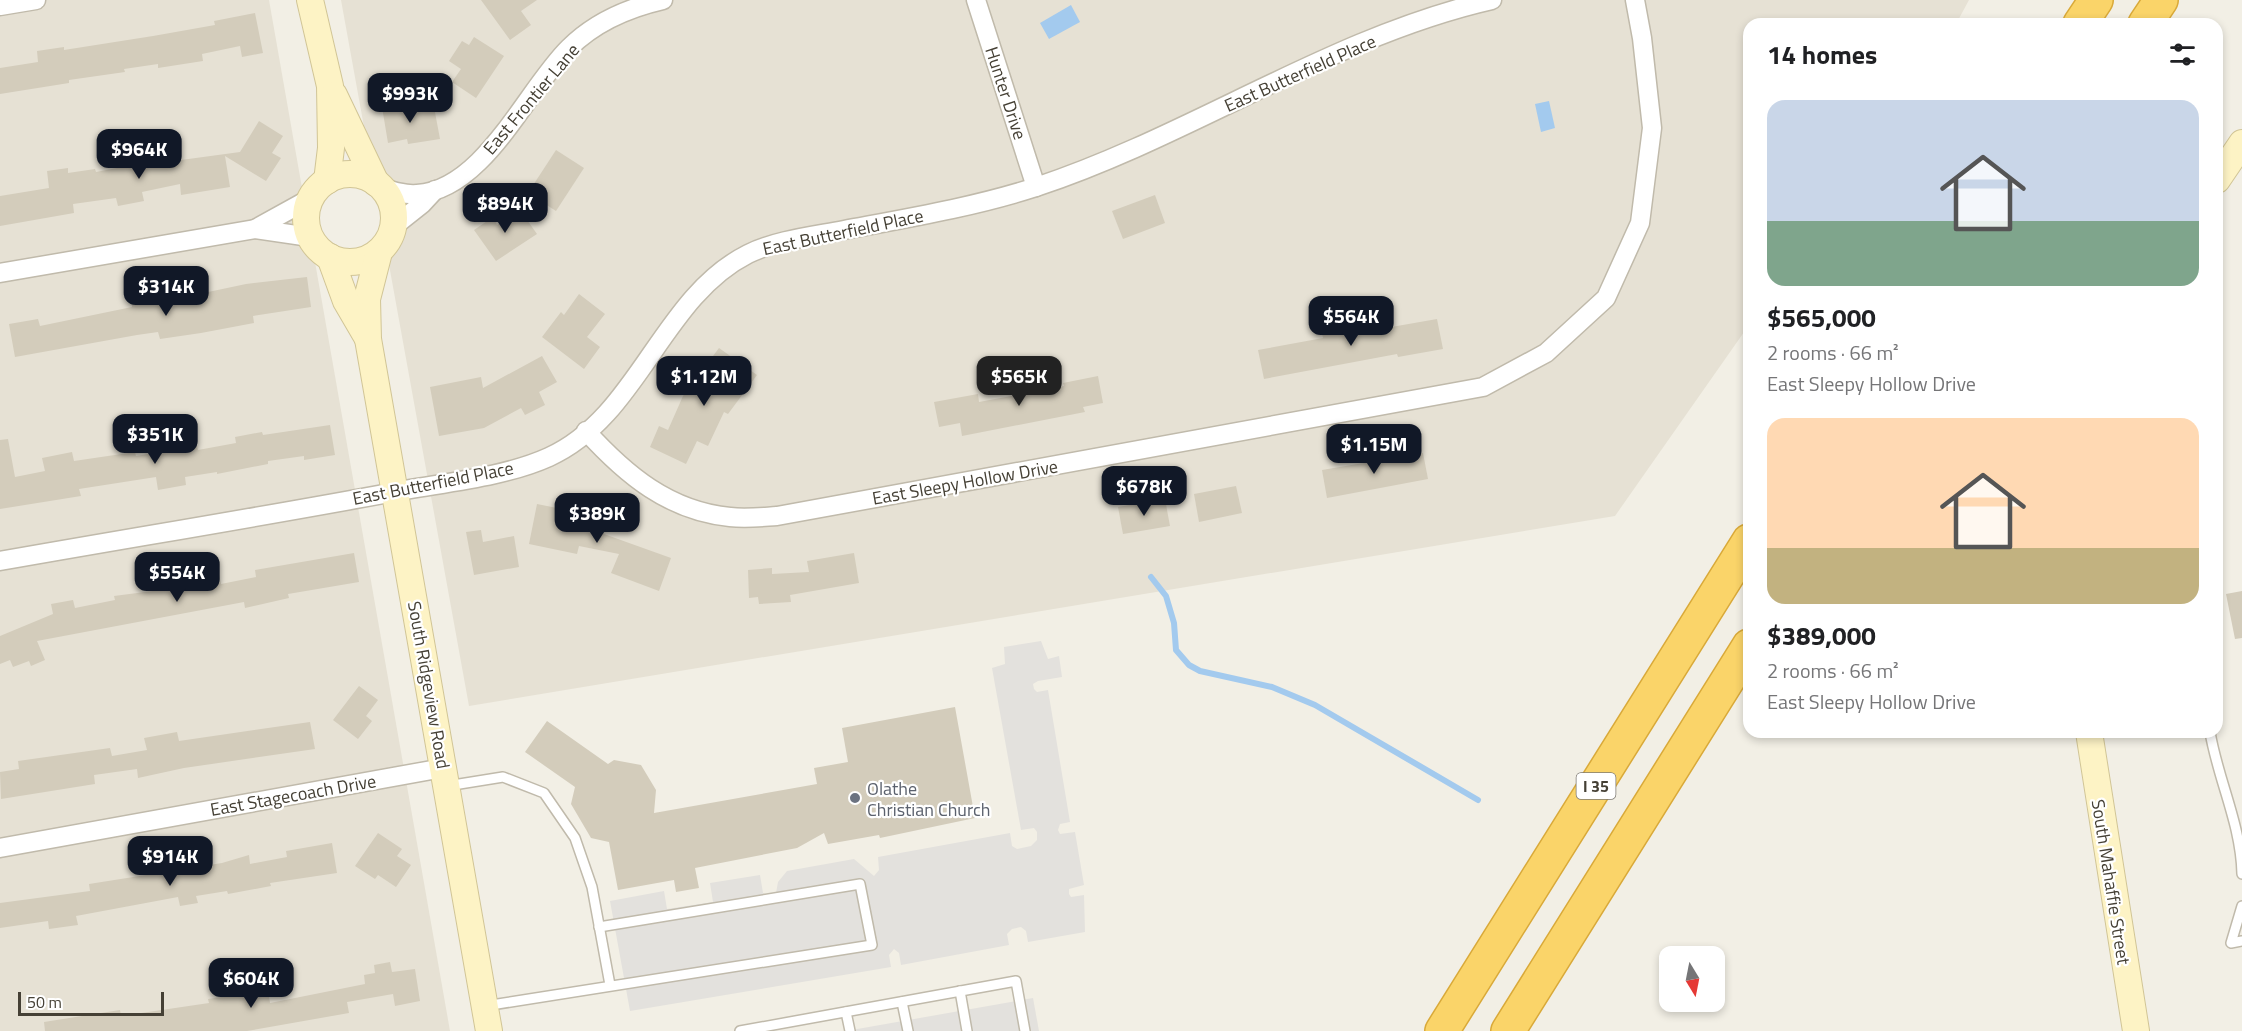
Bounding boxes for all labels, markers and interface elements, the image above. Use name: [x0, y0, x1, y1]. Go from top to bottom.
street label: East Butterfield Place: [1220, 27, 1380, 119]
text: 14 homes: [1767, 35, 1877, 74]
street label: East Frontier Lane: [476, 38, 586, 160]
icon: filters: [2166, 38, 2199, 71]
street label: Hunter Drive: [978, 43, 1034, 143]
pin: $993K: [368, 73, 452, 124]
text: $993K: [382, 77, 438, 108]
pin: $964K: [97, 129, 181, 180]
text: $964K: [111, 133, 167, 164]
icon: home: [1929, 139, 2037, 247]
pin: $894K: [463, 183, 547, 234]
text: $894K: [477, 187, 533, 218]
street label: East Butterfield Place: [760, 202, 926, 262]
pin: $314K: [124, 266, 208, 317]
text: $314K: [138, 270, 194, 301]
pin: $564K: [1309, 296, 1393, 347]
text: $565,000: [1767, 298, 1876, 337]
text: $564K: [1323, 300, 1379, 331]
text: 2 rooms · 66 m²: [1767, 337, 1899, 368]
pin: $1.12M: [655, 356, 753, 407]
pin: $565K: [977, 356, 1061, 407]
text: $1.12M: [670, 360, 738, 391]
text: $565K: [991, 360, 1047, 391]
text: East Sleepy Hollow Drive: [1767, 368, 1976, 399]
pin: $351K: [113, 414, 197, 465]
text: $351K: [127, 418, 183, 449]
pin: $1.15M: [1325, 424, 1423, 475]
text: $1.15M: [1340, 428, 1408, 459]
street label: East Sleepy Hollow Drive: [870, 452, 1060, 512]
street label: East Butterfield Place: [350, 454, 516, 512]
icon: home: [1929, 457, 2037, 565]
pin: $678K: [1102, 466, 1186, 517]
text: $678K: [1116, 470, 1172, 501]
pin: $389K: [555, 493, 639, 544]
text: $389K: [569, 497, 625, 528]
pin: $554K: [135, 552, 219, 603]
text: $554K: [149, 556, 205, 587]
street label: South Ridgeview Road: [401, 599, 457, 771]
text: $389,000: [1767, 616, 1876, 655]
text: 2 rooms · 66 m²: [1767, 655, 1899, 686]
text: East Sleepy Hollow Drive: [1767, 686, 1976, 717]
street label: East Stagecoach Drive: [208, 767, 378, 823]
road number: I 35: [1576, 773, 1616, 799]
place label: Olathe Christian Church: [867, 775, 990, 823]
marker: Olathe Christian Church: [848, 791, 862, 805]
street label: South Mahaffie Street: [2085, 797, 2137, 967]
pin: $914K: [128, 836, 212, 887]
text: $914K: [142, 840, 198, 871]
north arrow: [1659, 946, 1725, 1012]
map controls: [1659, 946, 1725, 1012]
pin: $604K: [209, 958, 293, 1009]
text: $604K: [223, 962, 279, 993]
scale bar: [18, 989, 164, 1016]
text: 50 m: [27, 990, 62, 1014]

